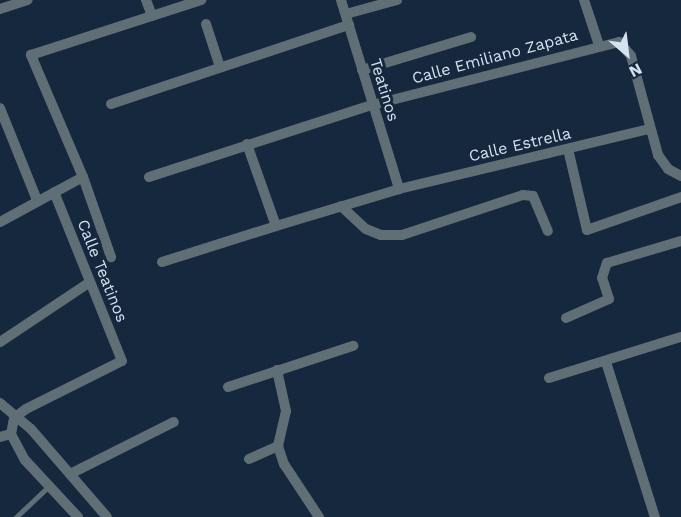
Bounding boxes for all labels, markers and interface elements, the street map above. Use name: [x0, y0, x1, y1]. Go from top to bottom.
north arrow: [597, 24, 657, 84]
street label: Calle Emiliano Zapata: [410, 26, 580, 88]
street label: Teatinos: [365, 56, 403, 124]
text: N: [626, 59, 645, 82]
street label: Calle Estrella: [467, 124, 573, 166]
street label: Calle Teatinos: [73, 217, 131, 325]

